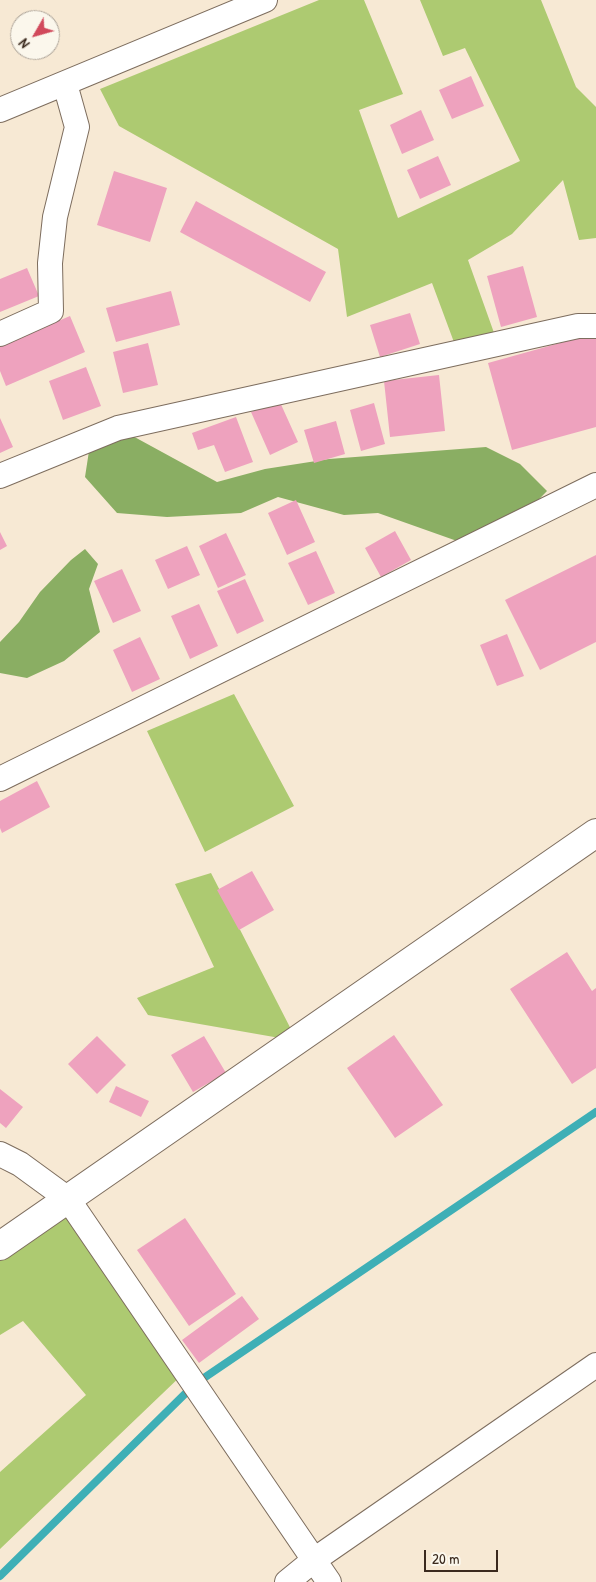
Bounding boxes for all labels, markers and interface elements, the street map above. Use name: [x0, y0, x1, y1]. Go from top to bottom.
north arrow: [10, 10, 60, 60]
text: N: [14, 35, 33, 53]
scale bar: [426, 1540, 500, 1572]
text: 20 m: [432, 1548, 459, 1569]

